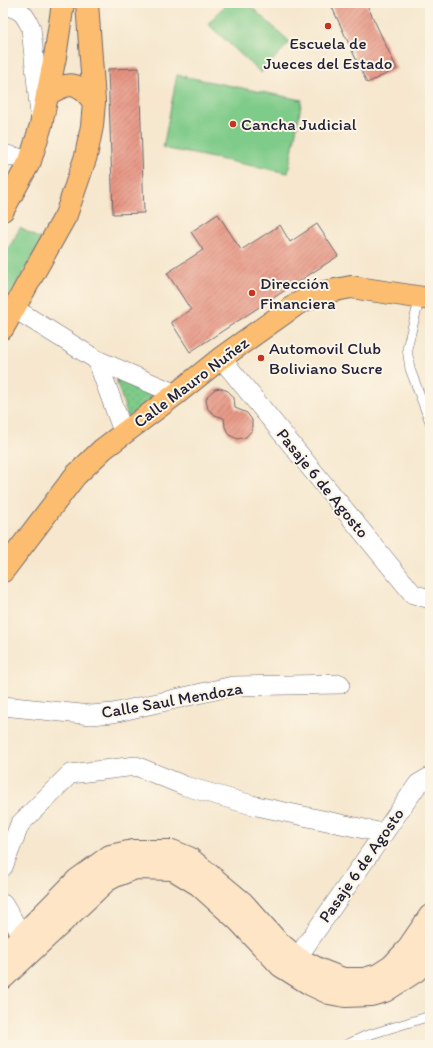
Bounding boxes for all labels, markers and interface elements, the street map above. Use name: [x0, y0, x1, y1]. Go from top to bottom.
marker: Escuela de Jueces del Estado: [323, 21, 333, 31]
place label: Escuela de Jueces del Estado: [264, 33, 392, 73]
place label: Cancha Judicial: [241, 114, 357, 134]
marker: Cancha Judicial: [228, 119, 238, 129]
place label: Dirección Financiera: [260, 273, 336, 313]
marker: Dirección Financiera: [247, 288, 257, 298]
street label: Calle Mauro Nuñez: [130, 332, 253, 432]
place label: Automovil Club Boliviano Sucre: [269, 338, 383, 378]
marker: Automovil Club Boliviano Sucre: [256, 353, 266, 363]
street label: Pasaje 6 de Agosto: [273, 424, 373, 542]
street label: Calle Saul Mendoza: [100, 678, 244, 722]
street label: Pasaje 6 de Agosto: [314, 804, 408, 926]

